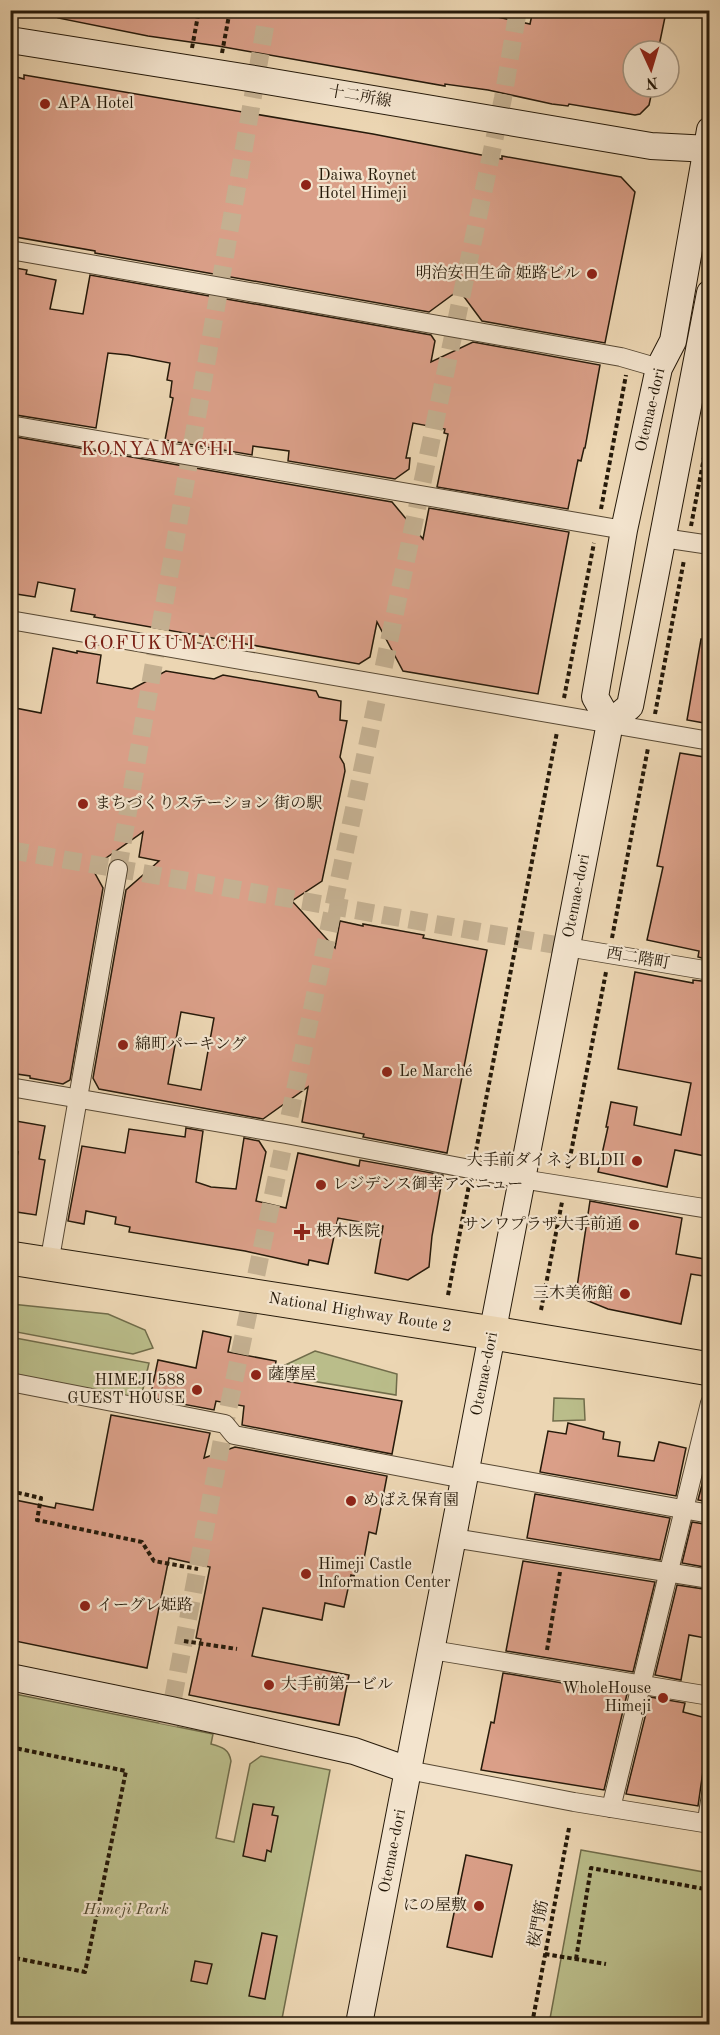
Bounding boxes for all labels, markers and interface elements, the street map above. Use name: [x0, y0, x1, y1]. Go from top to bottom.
north arrow: [621, 39, 681, 99]
text: N: [644, 74, 659, 90]
street label: 十二所線: [327, 82, 393, 110]
place label: APA Hotel: [57, 96, 133, 112]
marker: APA Hotel: [38, 97, 52, 111]
place label: Daiwa Roynet Hotel Himeji: [318, 168, 417, 202]
marker: Daiwa Roynet Hotel Himeji: [299, 178, 313, 192]
place label: 明治安田生命 姫路ビル: [416, 264, 580, 282]
marker: 明治安田生命 姫路ビル: [585, 267, 599, 281]
street label: Otemae-dori: [634, 367, 668, 453]
district label: KONYAMACHI: [81, 440, 235, 460]
district label: GOFUKUMACHI: [84, 634, 256, 654]
place label: まちづくりステーション 街の駅: [95, 794, 322, 812]
marker: まちづくりステーション 街の駅: [76, 797, 90, 811]
street label: Otemae-dori: [561, 853, 593, 939]
street label: 西二階町: [605, 944, 671, 972]
place label: 綿町パーキング: [135, 1035, 247, 1053]
marker: 綿町パーキング: [116, 1038, 130, 1052]
place label: Le Marché: [399, 1064, 472, 1080]
marker: Le Marché: [380, 1065, 394, 1079]
place label: 大手前ダイネンBLDII: [467, 1151, 625, 1169]
marker: 大手前ダイネンBLDII: [630, 1154, 644, 1168]
place label: レジデンス御幸アベニュー: [333, 1175, 523, 1193]
marker: レジデンス御幸アベニュー: [314, 1178, 328, 1192]
place label: サンワプラザ大手前通: [463, 1215, 622, 1233]
marker: サンワプラザ大手前通: [627, 1218, 641, 1232]
place label: 根木医院: [316, 1222, 380, 1240]
marker: 根木医院: [293, 1223, 311, 1241]
place label: 三木美術館: [533, 1284, 613, 1302]
marker: 三木美術館: [618, 1287, 632, 1301]
street label: National Highway Route 2: [267, 1291, 453, 1335]
street label: Otemae-dori: [469, 1331, 501, 1417]
place label: 薩摩屋: [268, 1365, 316, 1383]
marker: 薩摩屋: [249, 1368, 263, 1382]
place label: HIMEJI 588 GUEST HOUSE: [67, 1373, 185, 1407]
marker: HIMEJI 588 GUEST HOUSE: [190, 1383, 204, 1397]
place label: めばえ保育園: [363, 1491, 459, 1509]
marker: めばえ保育園: [344, 1494, 358, 1508]
place label: Himeji Castle Information Center: [318, 1557, 451, 1591]
marker: Himeji Castle Information Center: [299, 1567, 313, 1581]
place label: イーグレ姫路: [97, 1596, 193, 1614]
marker: イーグレ姫路: [78, 1599, 92, 1613]
place label: 大手前第一ビル: [281, 1675, 393, 1693]
marker: 大手前第一ビル: [262, 1678, 276, 1692]
place label: WholeHouse Himeji: [562, 1681, 651, 1715]
marker: WholeHouse Himeji: [656, 1691, 670, 1705]
street label: Otemae-dori: [377, 1808, 409, 1894]
place label: にの屋敷: [403, 1896, 467, 1914]
marker: にの屋敷: [472, 1899, 486, 1913]
street label: 桜門筋: [525, 1899, 551, 1949]
park label: Himeji Park: [82, 1902, 169, 1918]

